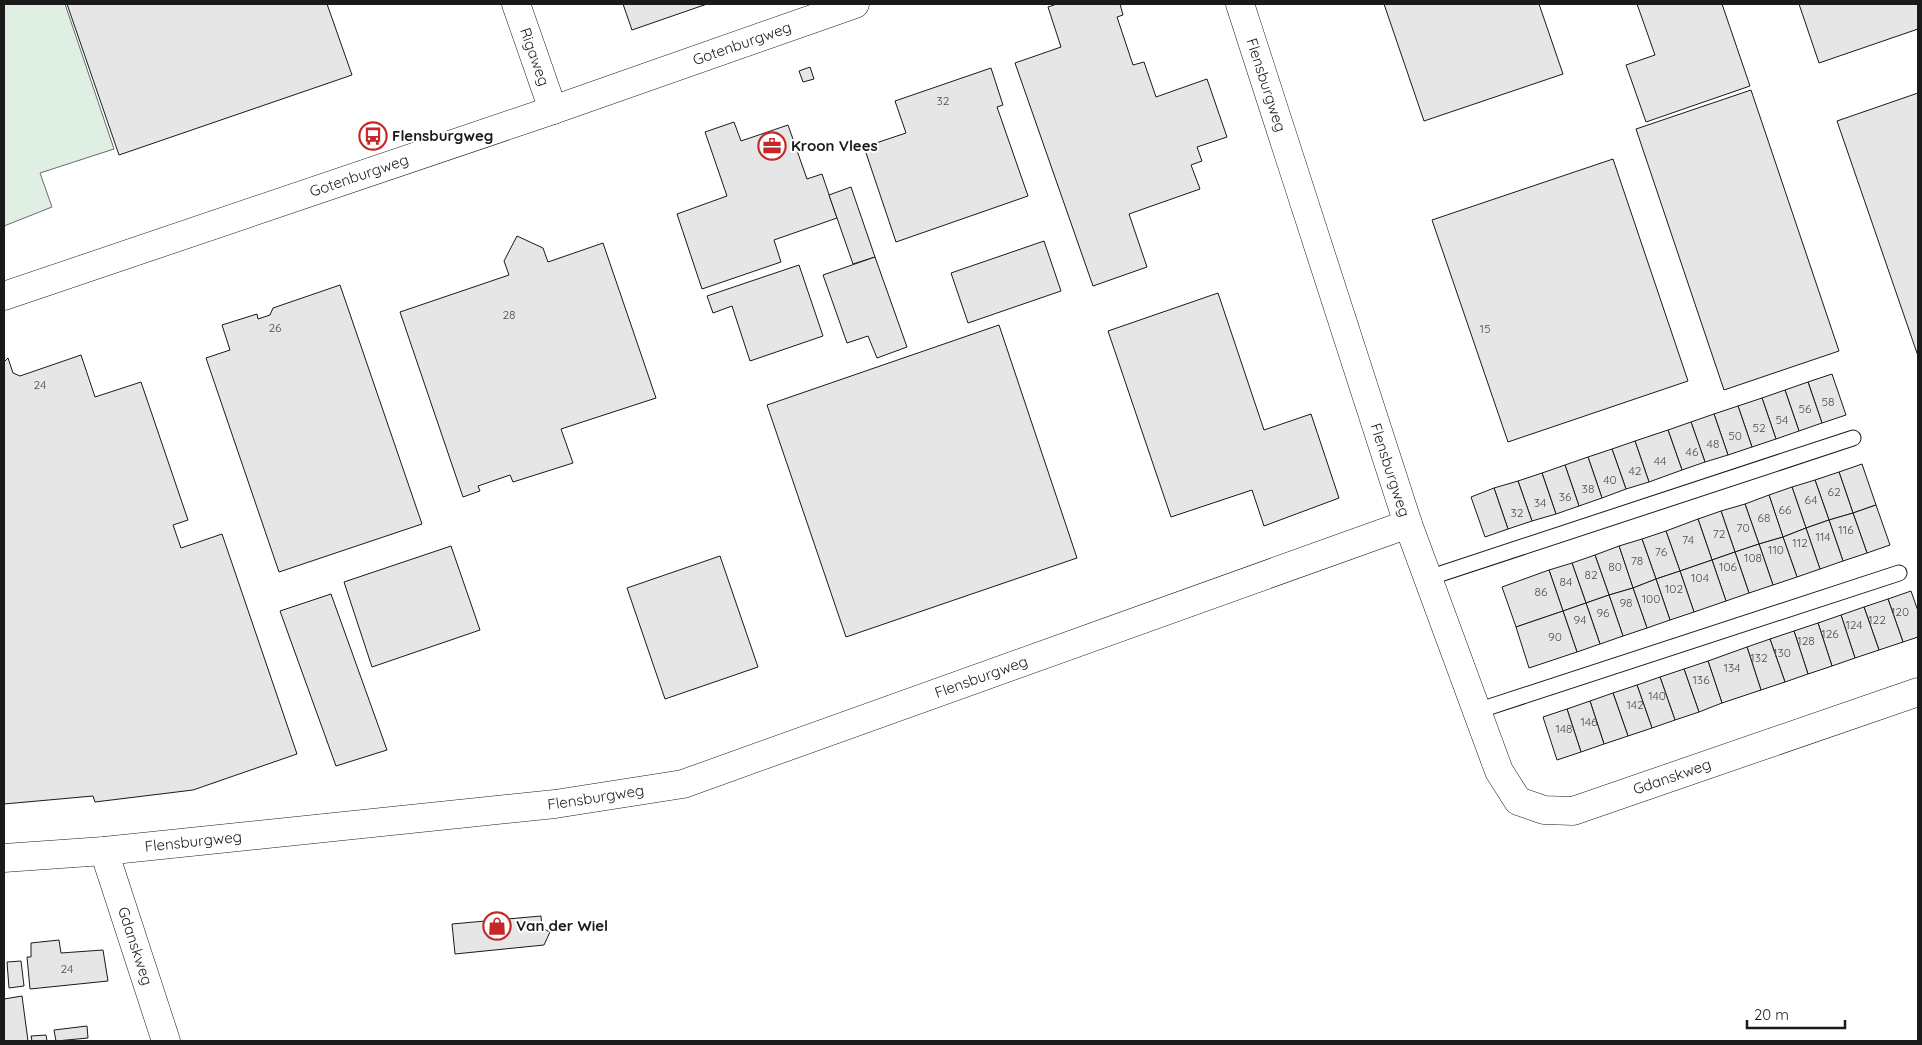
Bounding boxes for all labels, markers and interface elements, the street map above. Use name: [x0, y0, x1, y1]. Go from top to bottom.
street label: Gotenburgweg: [690, 17, 794, 69]
street label: Rigaweg: [516, 25, 554, 88]
street label: Flensburgweg: [1242, 36, 1291, 134]
house number: 32: [937, 93, 950, 108]
bus stop icon: Flensburgweg: [358, 121, 388, 151]
place label: Flensburgweg: [392, 126, 493, 145]
office icon: Kroon Vlees: [757, 131, 787, 161]
place label: Kroon Vlees: [791, 136, 878, 155]
street label: Gotenburgweg: [307, 150, 411, 201]
house number: 28: [502, 307, 516, 322]
house number: 26: [268, 320, 282, 335]
house number: 15: [1480, 321, 1490, 336]
house number: 24: [34, 377, 46, 392]
house number: 58: [1821, 394, 1835, 409]
house number: 56: [1799, 401, 1812, 416]
house number: 54: [1776, 412, 1788, 427]
house number: 52: [1752, 420, 1766, 435]
street label: Flensburgweg: [1366, 421, 1415, 519]
house number: 50: [1728, 428, 1742, 443]
house number: 48: [1707, 436, 1719, 451]
house number: 46: [1686, 444, 1699, 459]
house number: 44: [1654, 453, 1666, 468]
house number: 42: [1629, 463, 1642, 478]
house number: 40: [1603, 472, 1617, 487]
house number: 38: [1582, 481, 1594, 496]
house number: 62: [1827, 484, 1841, 499]
house number: 36: [1559, 489, 1572, 504]
house number: 64: [1805, 492, 1817, 507]
house number: 34: [1534, 495, 1546, 510]
house number: 66: [1779, 502, 1792, 517]
house number: 32: [1511, 505, 1524, 520]
house number: 68: [1758, 510, 1770, 525]
house number: 70: [1736, 520, 1750, 535]
house number: 116: [1838, 522, 1854, 537]
house number: 72: [1713, 526, 1726, 541]
house number: 114: [1815, 529, 1831, 544]
house number: 74: [1682, 532, 1694, 547]
house number: 112: [1792, 535, 1808, 550]
house number: 110: [1768, 542, 1784, 557]
house number: 76: [1655, 544, 1668, 559]
house number: 108: [1744, 550, 1762, 565]
house number: 78: [1631, 553, 1643, 568]
house number: 80: [1608, 559, 1622, 574]
house number: 106: [1719, 559, 1738, 574]
house number: 82: [1584, 567, 1598, 582]
house number: 104: [1691, 570, 1709, 585]
house number: 84: [1560, 574, 1572, 589]
house number: 102: [1665, 581, 1683, 596]
house number: 86: [1535, 584, 1548, 599]
house number: 100: [1642, 591, 1660, 606]
house number: 98: [1619, 595, 1633, 610]
house number: 120: [1891, 604, 1909, 619]
house number: 96: [1596, 605, 1610, 620]
house number: 94: [1573, 612, 1587, 627]
house number: 122: [1868, 612, 1886, 627]
house number: 124: [1845, 617, 1863, 632]
house number: 126: [1821, 626, 1839, 641]
house number: 90: [1548, 629, 1562, 644]
house number: 128: [1797, 633, 1815, 648]
house number: 130: [1773, 645, 1791, 660]
house number: 132: [1750, 650, 1768, 665]
street label: Flensburgweg: [932, 651, 1030, 702]
house number: 134: [1723, 660, 1741, 675]
house number: 136: [1692, 672, 1710, 687]
house number: 140: [1648, 688, 1666, 703]
house number: 142: [1626, 697, 1644, 712]
house number: 146: [1580, 714, 1598, 729]
house number: 148: [1555, 721, 1573, 736]
street label: Gdanskweg: [1630, 754, 1713, 799]
street label: Flensburgweg: [546, 780, 645, 814]
street label: Flensburgweg: [144, 827, 243, 856]
street label: Gdanskweg: [114, 904, 157, 988]
shop icon: Van der Wiel: [482, 911, 512, 941]
place label: Van der Wiel: [516, 916, 608, 935]
house number: 24: [61, 961, 73, 976]
scale bar: [1747, 998, 1844, 1030]
text: 20 m: [1754, 1005, 1789, 1024]

